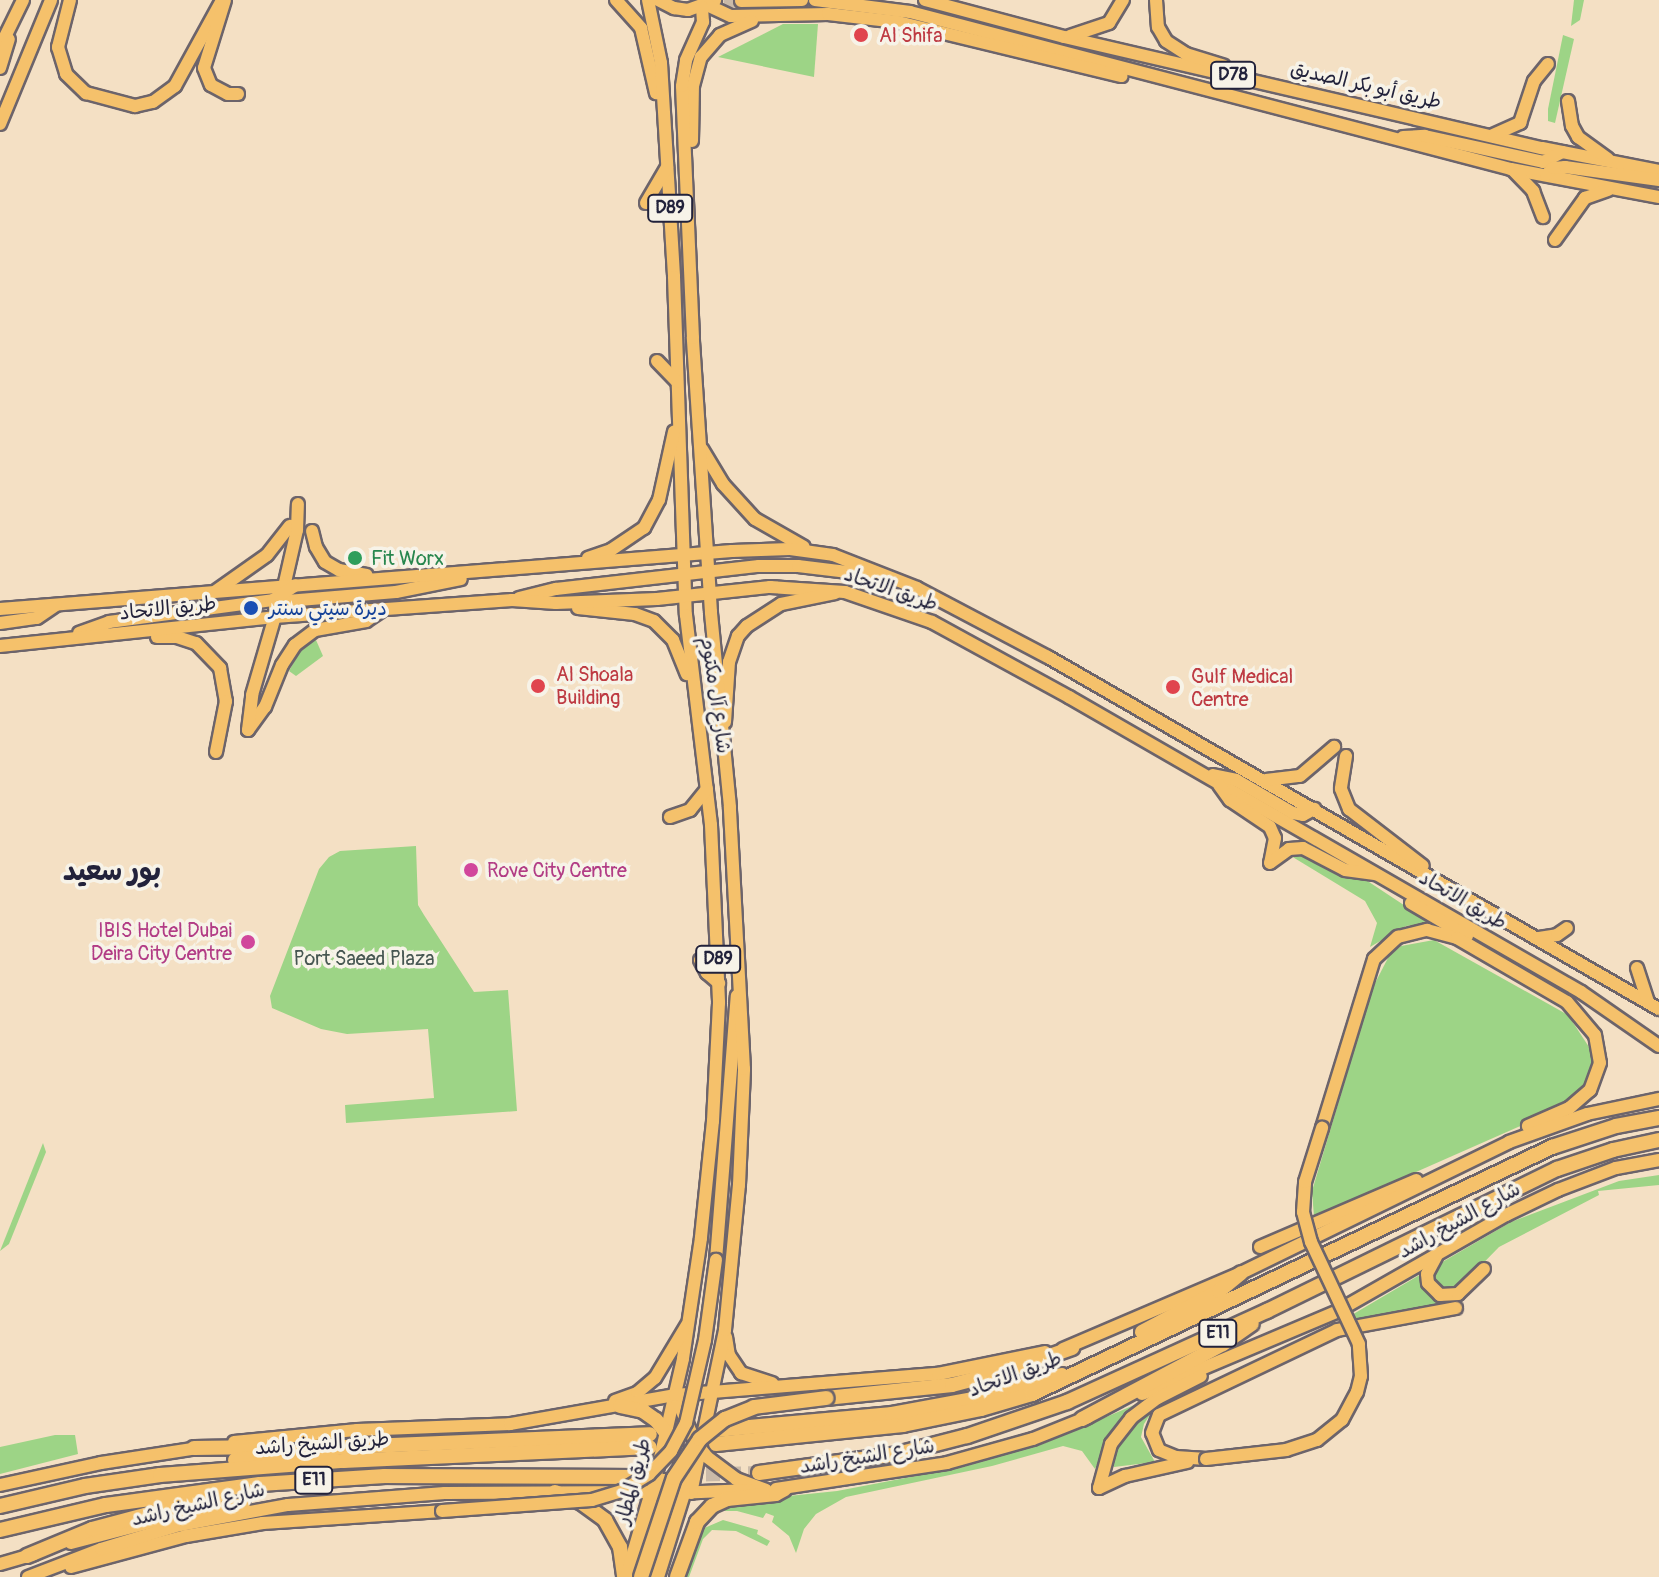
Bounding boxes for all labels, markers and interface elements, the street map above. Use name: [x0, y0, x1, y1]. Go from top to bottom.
place label: Al Shifa: [879, 23, 942, 47]
marker: Al Shifa: [850, 24, 872, 46]
street label: طريق أبو بكر الصديق: [1288, 56, 1444, 114]
road number: D78: [1209, 61, 1257, 89]
road number: D89: [646, 194, 694, 222]
place label: Fit Worx: [371, 546, 444, 570]
marker: Fit Worx: [346, 549, 364, 567]
street label: طريق الاتحاد: [841, 562, 941, 616]
street label: طريق الاتحاد: [118, 591, 218, 625]
place label: ديرة سيتي سنتر: [269, 596, 387, 620]
marker: ديرة سيتي سنتر: [240, 597, 262, 619]
street label: شارع آل مكتوم: [696, 635, 736, 755]
place label: Al Shoala Building: [556, 662, 633, 709]
place label: Gulf Medical Centre: [1191, 664, 1293, 711]
marker: Al Shoala Building: [527, 675, 549, 697]
marker: Gulf Medical Centre: [1162, 676, 1184, 698]
district label: بور سعيد: [63, 855, 161, 889]
place label: Rove City Centre: [487, 858, 627, 882]
marker: Rove City Centre: [462, 861, 480, 879]
street label: طريق الاتحاد: [1415, 865, 1511, 935]
place label: IBIS Hotel Dubai Deira City Centre: [91, 918, 232, 965]
marker: IBIS Hotel Dubai Deira City Centre: [239, 933, 257, 951]
road number: D89: [694, 945, 742, 973]
park label: Port Saeed Plaza: [294, 946, 434, 970]
street label: شارع الشيخ راشد: [1394, 1176, 1524, 1264]
road number: E11: [1198, 1319, 1238, 1347]
street label: طريق الاتحاد: [965, 1346, 1065, 1402]
street label: طريق الشيخ راشد: [254, 1426, 390, 1460]
street label: شارع الشيخ راشد: [798, 1433, 936, 1479]
street label: طريق المطار: [610, 1435, 656, 1527]
road number: E11: [294, 1466, 334, 1494]
street label: شارع الشيخ راشد: [129, 1477, 267, 1531]

